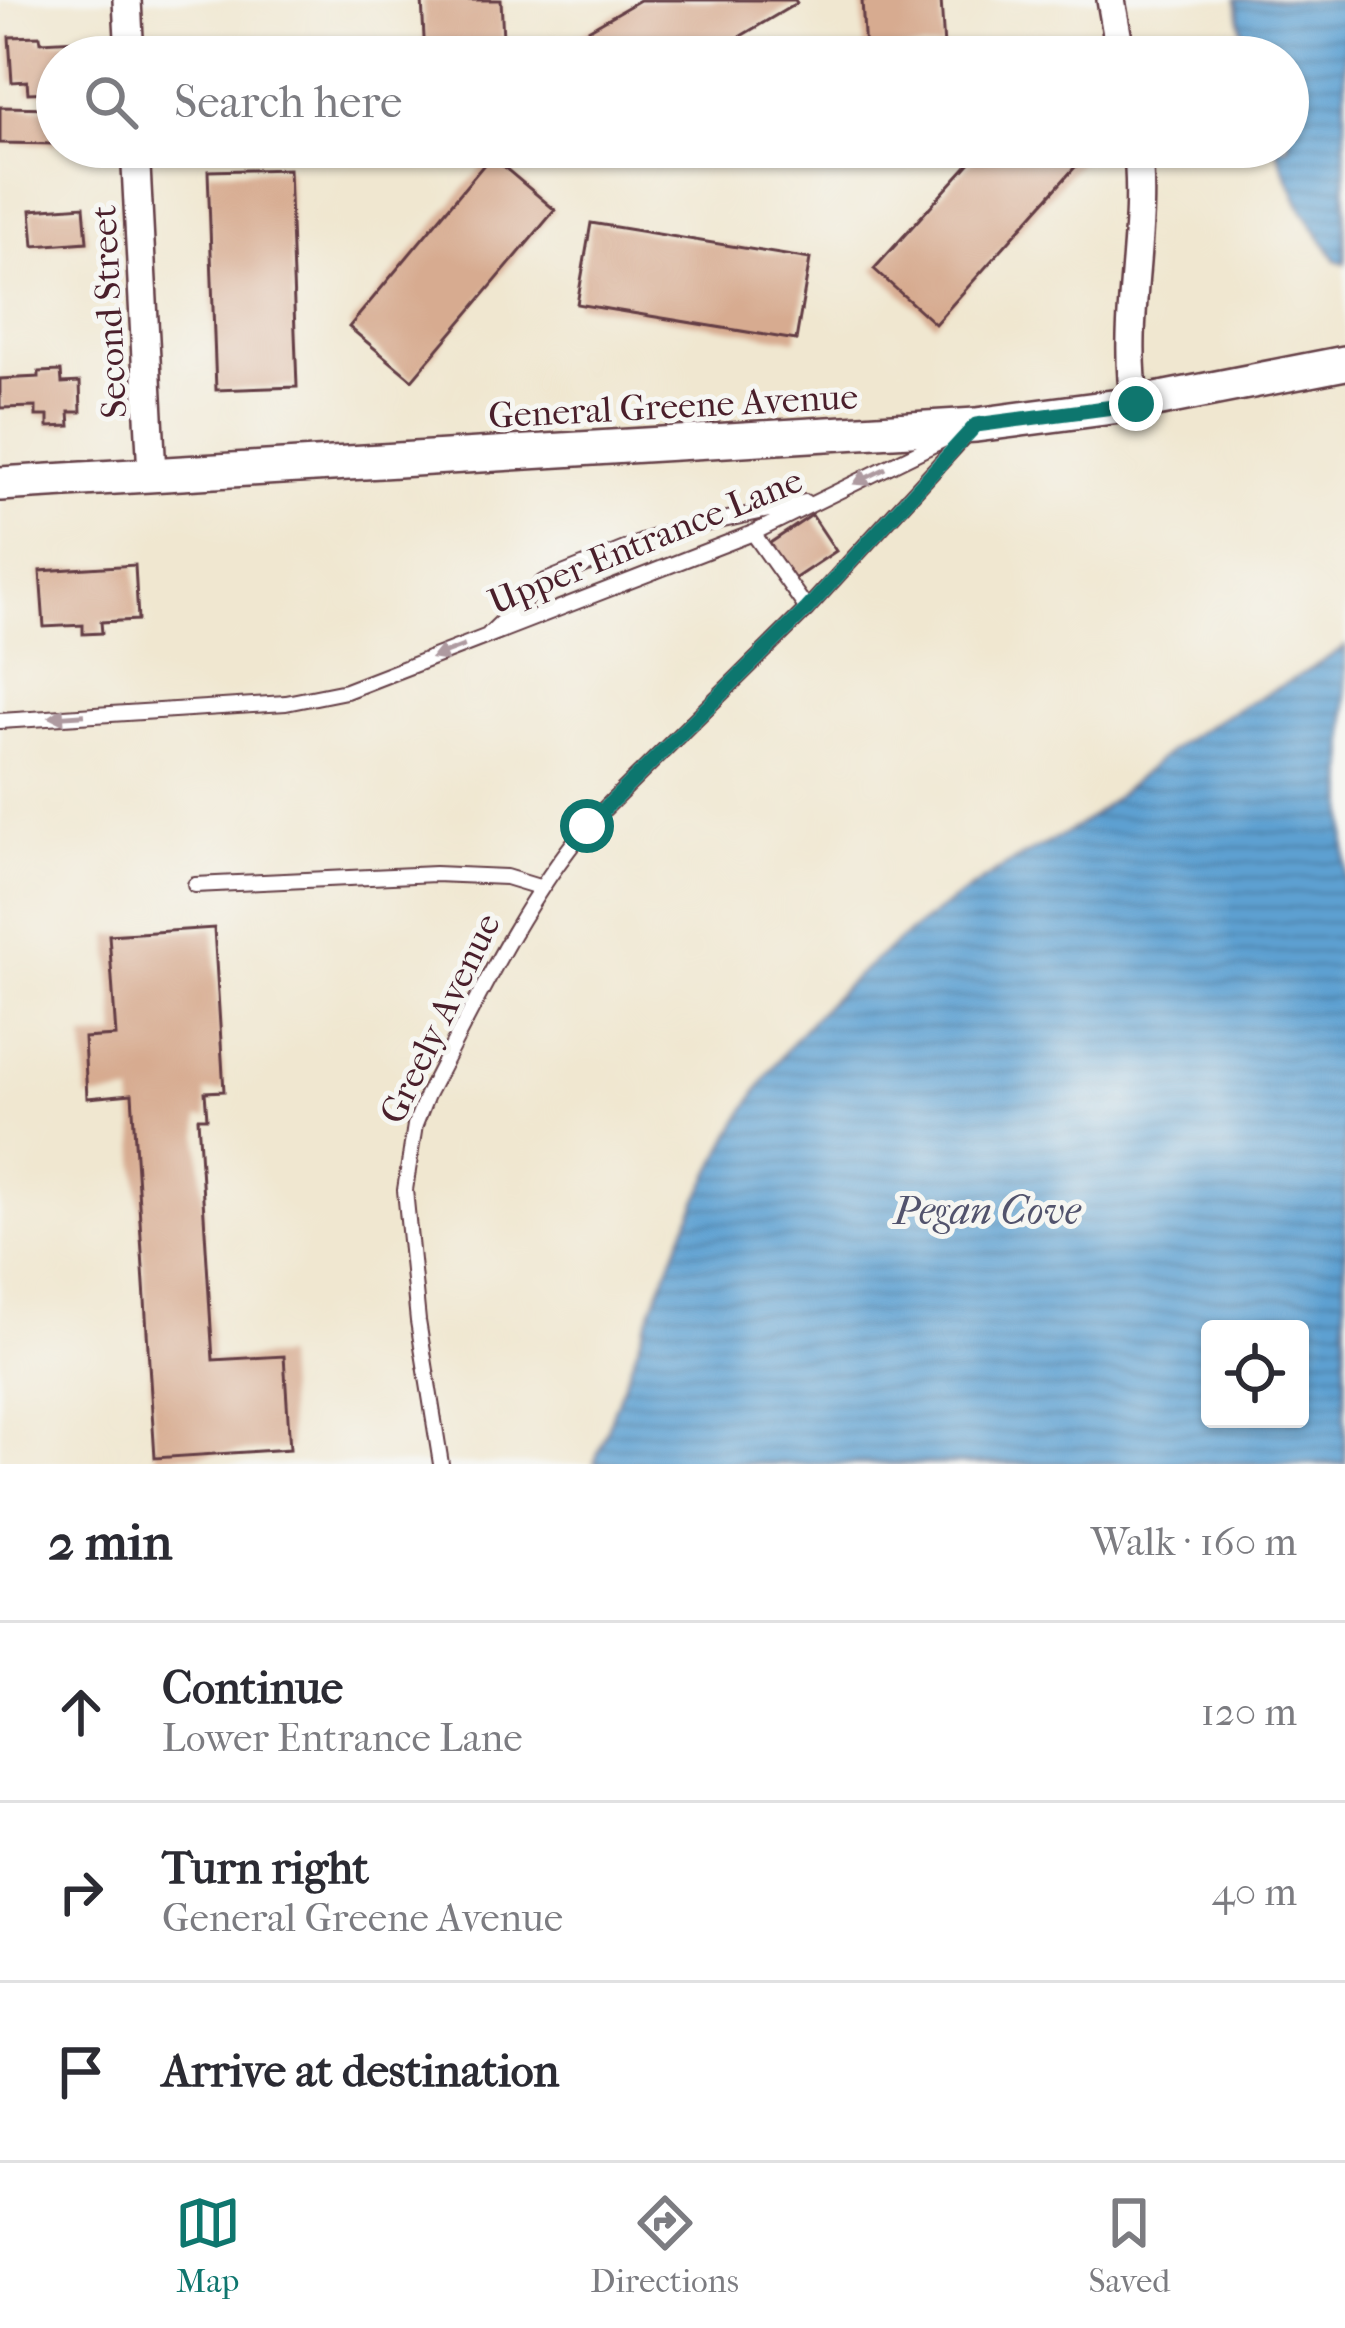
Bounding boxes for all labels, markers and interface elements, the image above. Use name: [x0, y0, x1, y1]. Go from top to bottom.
search box: [36, 36, 1309, 168]
icon: search: [78, 69, 144, 135]
text: Search here: [174, 76, 402, 129]
street label: Second Street: [82, 204, 136, 420]
street label: General Greene Avenue: [487, 375, 859, 437]
route end: [1109, 377, 1163, 431]
street label: Upper Entrance Lane: [482, 459, 808, 623]
one-way arrow: [853, 466, 888, 486]
one-way arrow: [430, 644, 466, 663]
one-way arrow: [48, 707, 85, 726]
route start: [560, 799, 614, 853]
street label: Greely Avenue: [371, 907, 509, 1130]
water label: Pegan Cove: [892, 1188, 1082, 1234]
map controls: [1201, 1320, 1309, 1428]
button: locate: [1201, 1320, 1309, 1428]
text: 2 min: [48, 1512, 172, 1572]
text: Walk · 160 m: [1091, 1519, 1297, 1565]
text: Continue: [162, 1662, 343, 1715]
icon: ahead: [48, 1679, 114, 1745]
text: 120 m: [1201, 1689, 1297, 1735]
text: Lower Entrance Lane: [162, 1715, 523, 1761]
text: Turn right: [162, 1842, 369, 1895]
icon: right: [48, 1859, 114, 1925]
text: 40 m: [1212, 1869, 1297, 1915]
text: General Greene Avenue: [162, 1895, 563, 1941]
icon: arrive: [48, 2039, 114, 2105]
text: Arrive at destination: [162, 2045, 559, 2098]
tab: Map: [175, 2190, 241, 2301]
tab: Directions: [590, 2190, 739, 2301]
tab: Saved: [1088, 2190, 1170, 2301]

